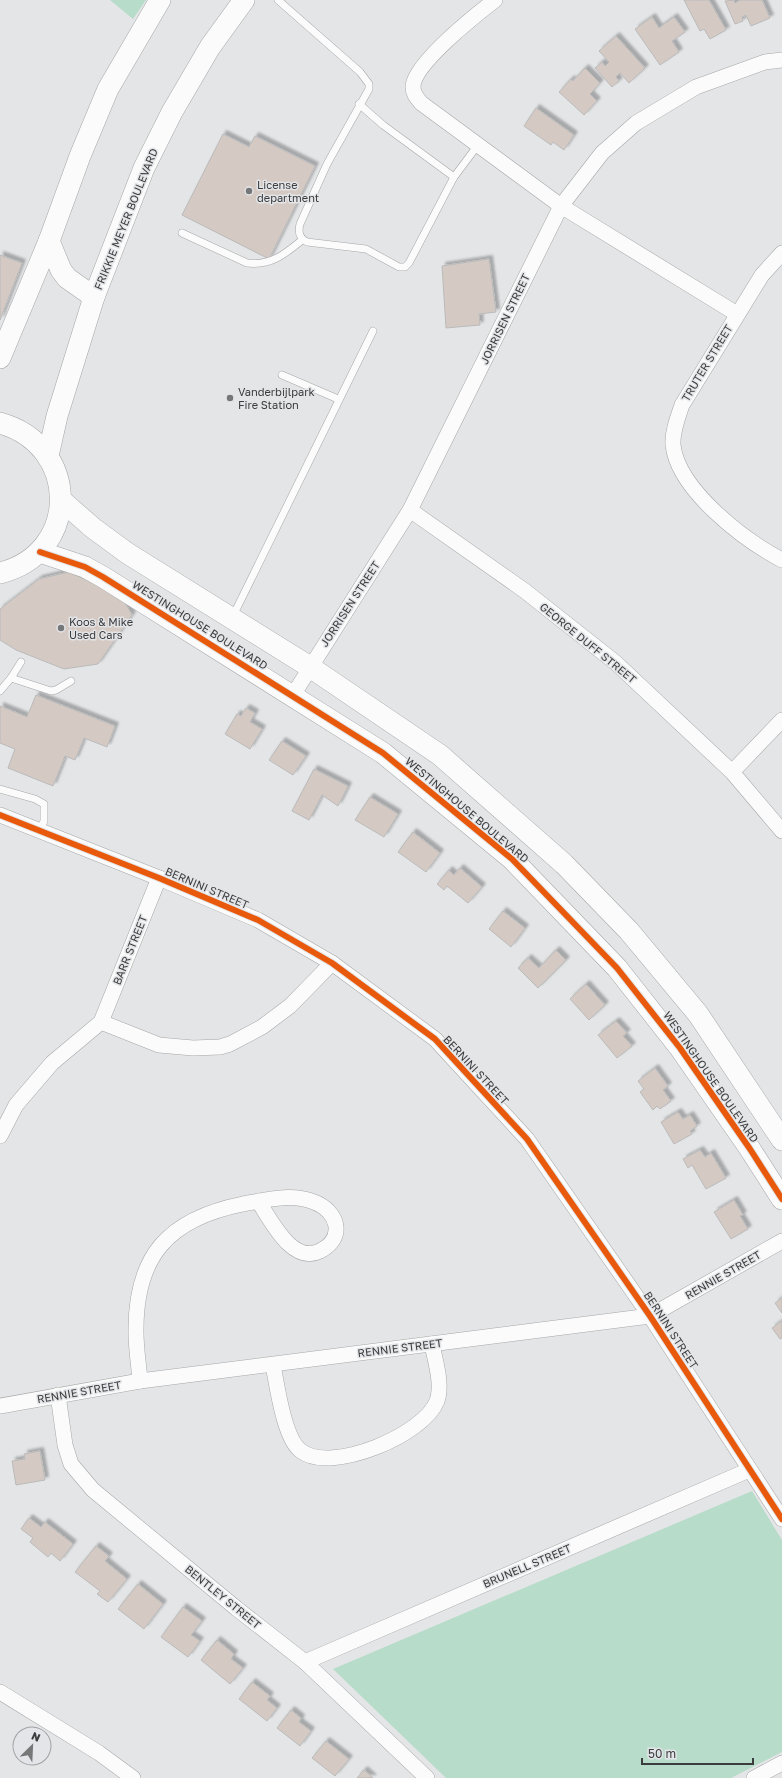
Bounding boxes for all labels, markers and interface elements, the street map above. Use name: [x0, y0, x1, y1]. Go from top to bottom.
street label: FRIKKIE MEYER BOULEVARD: [91, 146, 160, 291]
place label: License department: [257, 178, 319, 204]
marker: License department: [244, 186, 254, 196]
street label: JORRISEN STREET: [477, 271, 532, 366]
street label: TRUTER STREET: [678, 322, 735, 404]
place label: Vanderbijlpark Fire Station: [238, 385, 315, 411]
marker: Vanderbijlpark Fire Station: [225, 393, 235, 403]
street label: JORRISEN STREET: [317, 558, 382, 649]
street label: WESTINGHOUSE BOULEVARD: [130, 577, 271, 672]
street label: GEORGE DUFF STREET: [537, 600, 639, 686]
place label: Koos & Mike Used Cars: [69, 615, 133, 641]
marker: Koos & Mike Used Cars: [56, 623, 66, 633]
street label: WESTINGHOUSE BOULEVARD: [403, 754, 532, 865]
street label: BERNINI STREET: [163, 864, 251, 911]
street label: BARR STREET: [110, 913, 149, 986]
street label: WESTINGHOUSE BOULEVARD: [661, 1009, 762, 1145]
street label: BERNINI STREET: [441, 1032, 512, 1107]
street label: RENNIE STREET: [683, 1247, 763, 1302]
street label: BERNINI STREET: [642, 1289, 701, 1371]
street label: RENNIE STREET: [357, 1336, 443, 1359]
street label: RENNIE STREET: [36, 1378, 122, 1405]
street label: BRUNELL STREET: [481, 1541, 573, 1590]
street label: BENTLEY STREET: [183, 1562, 264, 1631]
north arrow: [12, 1726, 52, 1766]
text: N: [30, 1729, 43, 1744]
scale bar: [642, 1740, 753, 1766]
text: 50 m: [648, 1746, 676, 1761]

